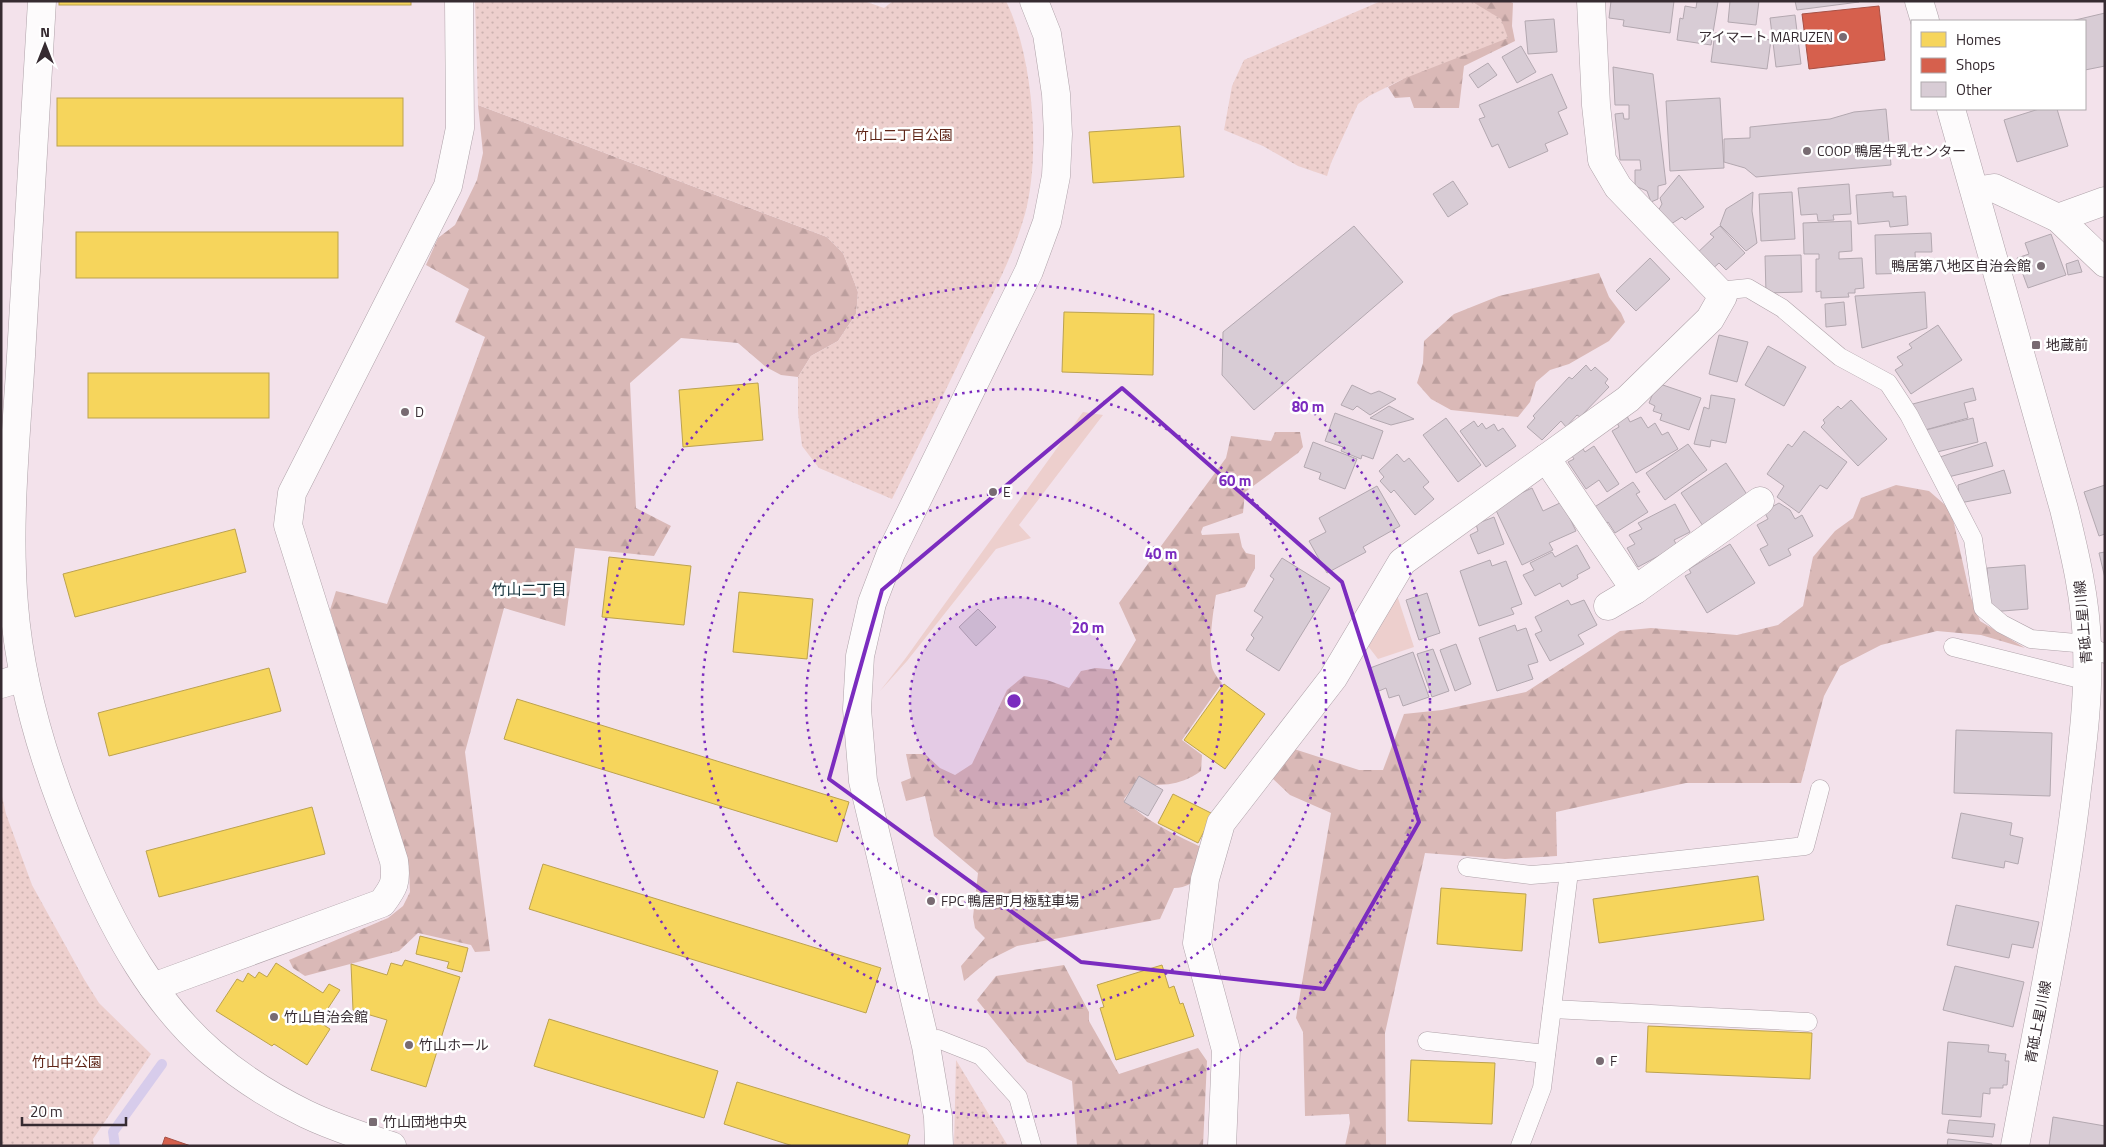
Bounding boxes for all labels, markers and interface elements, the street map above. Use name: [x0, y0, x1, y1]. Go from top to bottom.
north arrow: [20, 20, 70, 70]
legend: [1911, 20, 2086, 110]
text: N: [40, 21, 50, 42]
place label: アイマート MARUZEN: [1698, 26, 1833, 47]
text: Homes: [1956, 28, 2001, 51]
marker: アイマート MARUZEN: [1837, 31, 1849, 43]
text: Shops: [1956, 53, 1995, 76]
text: Other: [1956, 78, 1992, 101]
park label: 竹山二丁目公園: [855, 124, 953, 145]
place label: COOP 鴨居牛乳センター: [1817, 140, 1966, 161]
marker: COOP 鴨居牛乳センター: [1801, 145, 1813, 157]
place label: 鴨居第八地区自治会館: [1891, 255, 2031, 276]
marker: 鴨居第八地区自治会館: [2035, 260, 2047, 272]
place label: 地蔵前: [2046, 334, 2088, 355]
marker: 地蔵前: [2030, 339, 2042, 351]
text: 80 m: [1292, 395, 1324, 418]
place label: D: [415, 401, 424, 422]
marker: D: [399, 406, 411, 418]
text: 60 m: [1219, 469, 1251, 492]
place label: E: [1003, 481, 1011, 502]
marker: E: [987, 486, 999, 498]
text: 40 m: [1145, 542, 1177, 565]
district label: 竹山二丁目: [491, 578, 567, 601]
street label: 青砥上星川線: [2068, 579, 2097, 665]
text: 20 m: [1072, 616, 1104, 639]
centre of rings: [1005, 692, 1023, 710]
place label: FPC 鴨居町月極駐車場: [941, 890, 1079, 911]
marker: FPC 鴨居町月極駐車場: [925, 895, 937, 907]
street label: 青砥上星川線: [2019, 979, 2056, 1065]
place label: 竹山自治会館: [284, 1006, 368, 1027]
marker: 竹山自治会館: [268, 1011, 280, 1023]
place label: 竹山ホール: [419, 1034, 489, 1055]
marker: 竹山ホール: [403, 1039, 415, 1051]
place label: F: [1610, 1050, 1617, 1071]
park label: 竹山中公園: [32, 1051, 102, 1072]
marker: F: [1594, 1055, 1606, 1067]
scale bar: [22, 1094, 126, 1126]
text: 20 m: [30, 1100, 63, 1123]
place label: 竹山団地中央: [383, 1111, 467, 1132]
marker: 竹山団地中央: [367, 1116, 379, 1128]

